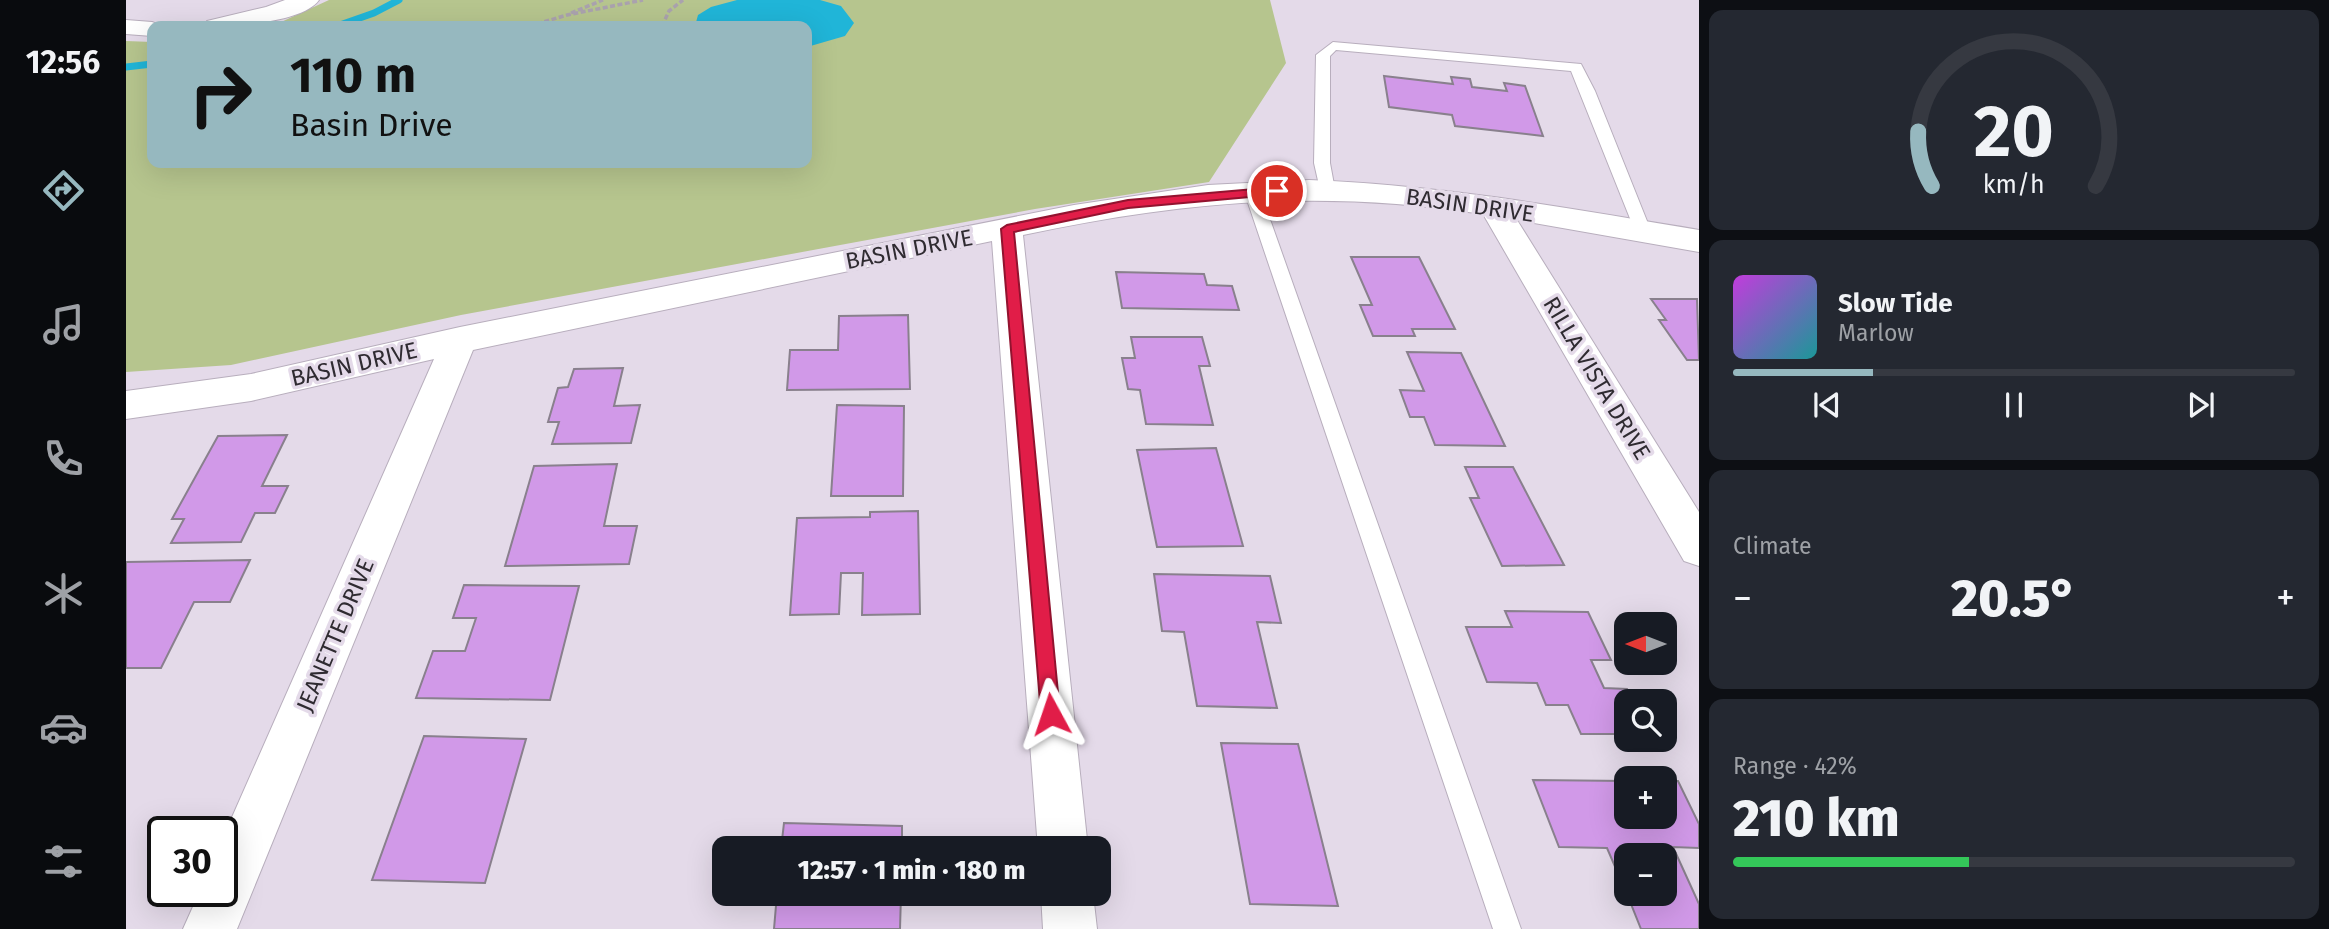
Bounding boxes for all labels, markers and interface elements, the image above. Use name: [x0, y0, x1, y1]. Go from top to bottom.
text: 12:56: [26, 43, 100, 81]
text: 110 m: [290, 46, 416, 105]
icon: right: [175, 49, 266, 140]
text: 20: [1974, 88, 2054, 175]
text: Basin Drive: [290, 106, 453, 144]
pin: [1247, 161, 1307, 221]
icon: directions: [39, 166, 88, 215]
text: km/h: [1983, 170, 2045, 200]
icon: arrive: [1258, 172, 1296, 210]
street label: BASIN DRIVE: [1404, 182, 1536, 228]
street label: BASIN DRIVE: [843, 223, 975, 275]
text: Slow Tide: [1838, 288, 1953, 319]
street label: RILLA VISTA DRIVE: [1537, 291, 1657, 465]
icon: music: [39, 300, 88, 349]
text: Marlow: [1838, 319, 1914, 347]
street label: BASIN DRIVE: [288, 336, 420, 392]
icon: previous: [1808, 386, 1846, 424]
icon: pause: [1995, 386, 2033, 424]
icon: next: [2182, 386, 2220, 424]
icon: phone: [39, 434, 88, 483]
text: Climate: [1733, 532, 1812, 560]
street label: JEANETTE DRIVE: [290, 554, 380, 716]
text: 20.5°: [1951, 567, 2077, 630]
icon: climate: [39, 569, 88, 618]
text: −: [1733, 575, 1752, 621]
text: +: [2276, 575, 2295, 621]
north arrow: [1614, 612, 1676, 676]
map controls: [1614, 612, 1677, 906]
position arrow: [1014, 677, 1088, 751]
button: search: [1614, 689, 1677, 752]
icon: car: [39, 703, 88, 752]
text: Range · 42%: [1733, 752, 1857, 780]
button: +: [1614, 766, 1677, 829]
text: 210 km: [1733, 787, 1900, 850]
speed limit sign: 30: [147, 816, 238, 907]
icon: filters: [39, 837, 88, 886]
button: −: [1614, 843, 1677, 906]
text: 12:57 · 1 min · 180 m: [798, 855, 1025, 886]

